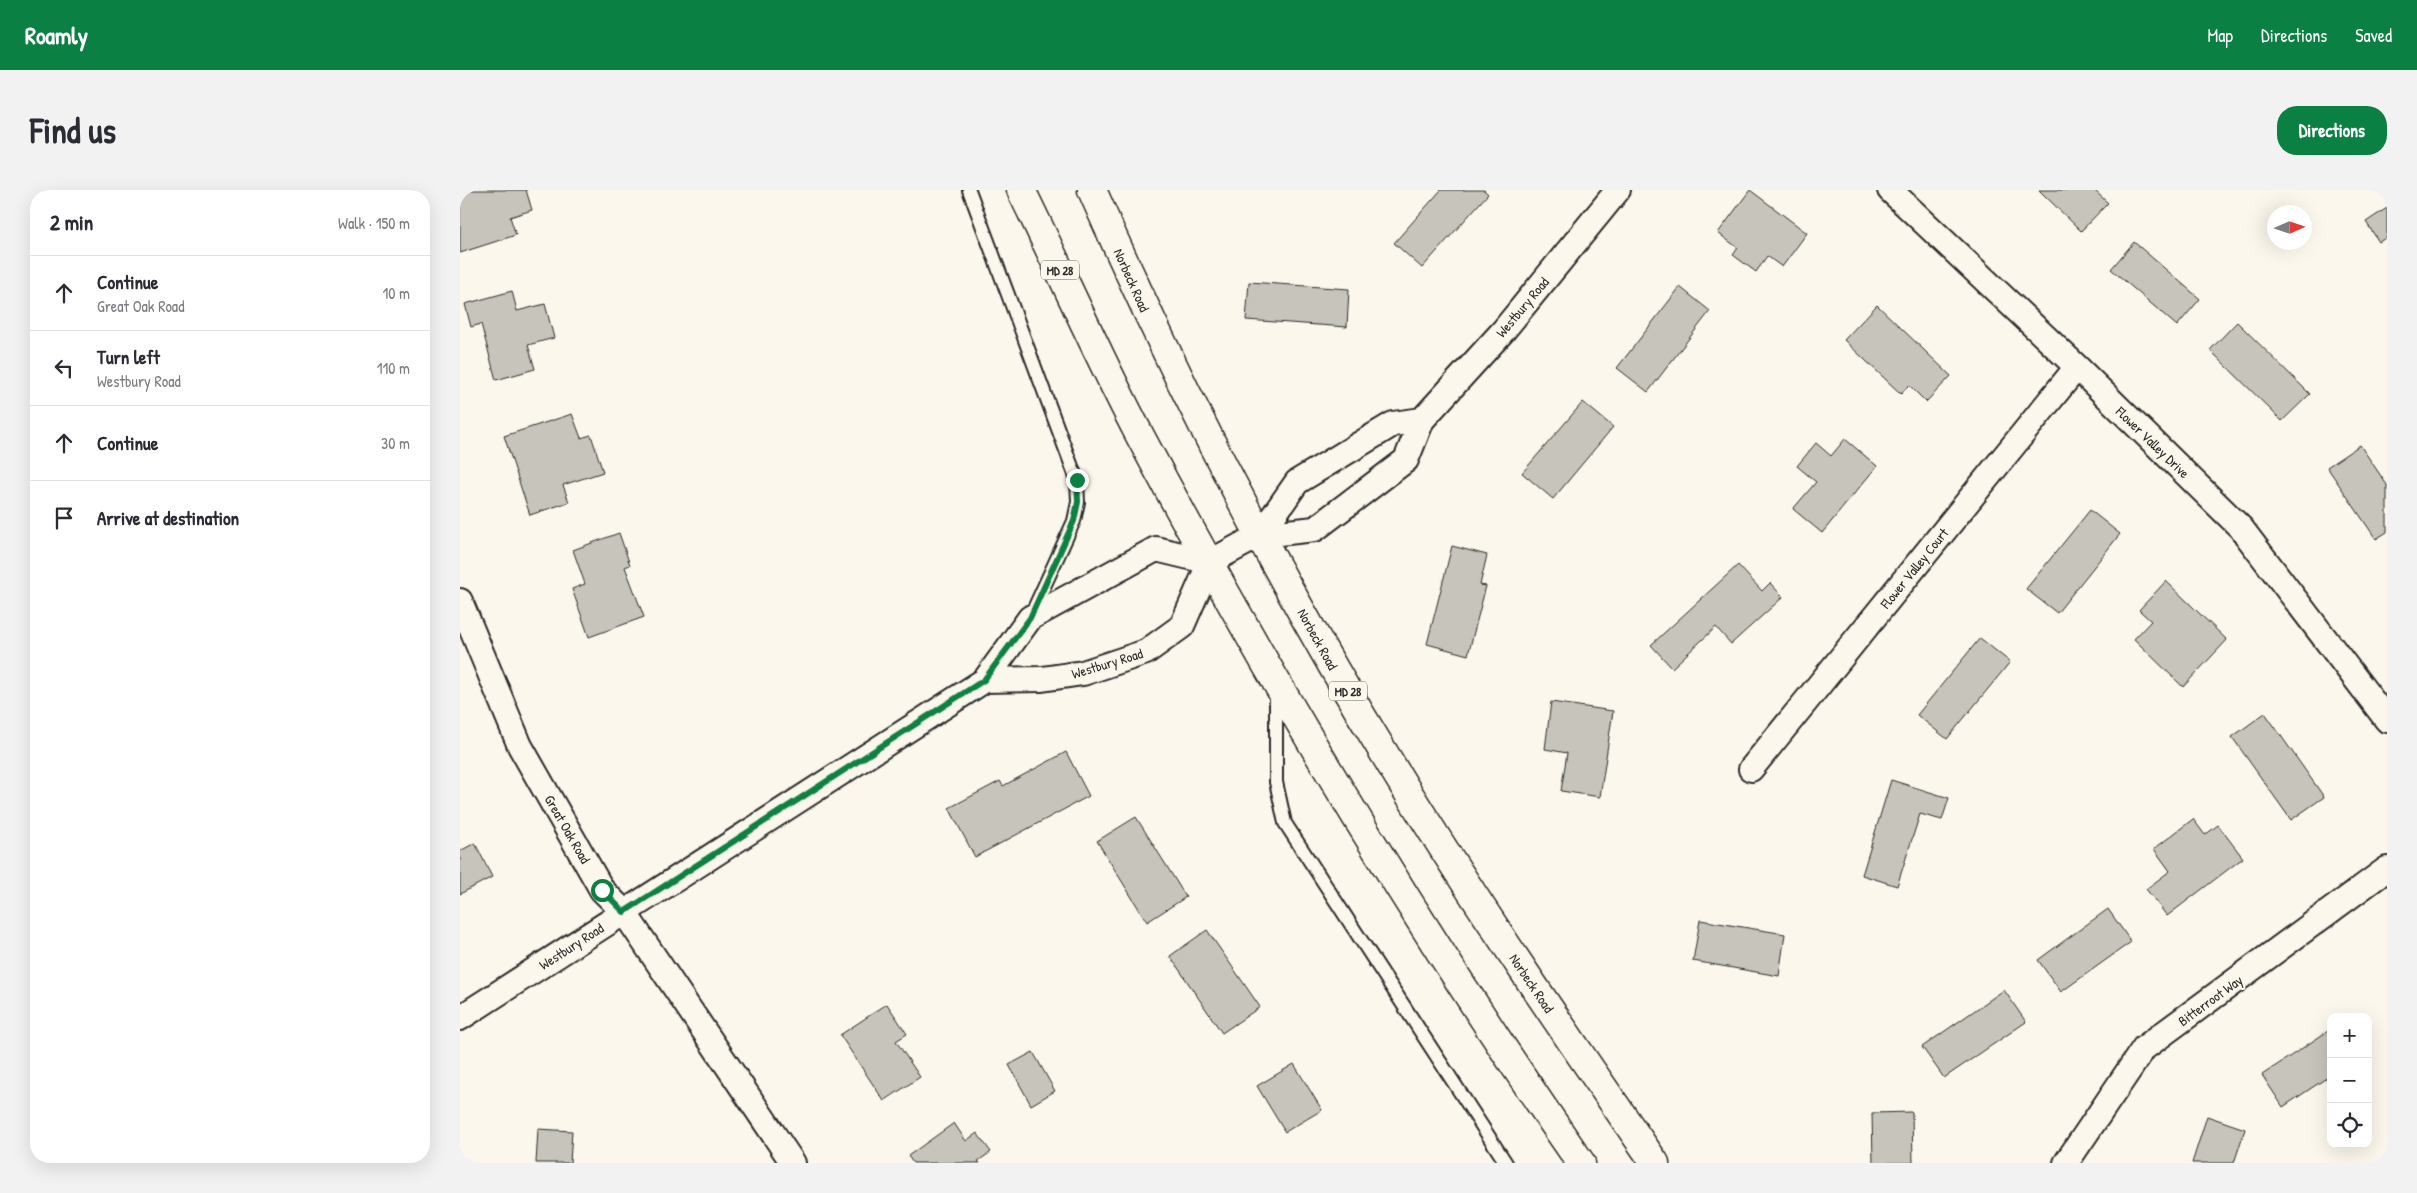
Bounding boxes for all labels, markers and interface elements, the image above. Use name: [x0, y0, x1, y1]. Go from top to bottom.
text: Roamly: [25, 19, 88, 51]
text: Map: [2208, 23, 2233, 48]
text: Directions: [2261, 23, 2327, 48]
text: Saved: [2355, 23, 2392, 48]
button: Directions: [2277, 106, 2387, 155]
text: Find us: [30, 107, 116, 154]
north arrow: [2267, 205, 2312, 250]
text: 2 min: [50, 208, 93, 237]
text: Walk · 150 m: [338, 212, 410, 234]
street label: Norbeck Road: [1110, 245, 1155, 315]
road number: MD 28: [1041, 260, 1079, 280]
text: Continue: [97, 269, 158, 295]
street label: Westbury Road: [1491, 272, 1554, 342]
icon: ahead: [50, 279, 78, 307]
text: 10 m: [382, 282, 410, 304]
text: Great Oak Road: [97, 295, 184, 317]
text: Turn left: [97, 344, 160, 370]
icon: left: [50, 354, 78, 382]
text: 110 m: [377, 357, 410, 379]
text: Westbury Road: [97, 370, 181, 392]
street label: Flower Valley Drive: [2111, 401, 2194, 483]
icon: ahead: [50, 429, 78, 457]
text: Continue: [97, 430, 158, 456]
text: 30 m: [381, 432, 410, 454]
route end: [1066, 469, 1089, 492]
icon: arrive: [50, 504, 78, 532]
text: Arrive at destination: [97, 505, 239, 531]
street label: Flower Valley Court: [1875, 524, 1953, 614]
street label: Norbeck Road: [1293, 605, 1343, 673]
street label: Westbury Road: [1069, 643, 1146, 684]
road number: MD 28: [1329, 682, 1367, 701]
street label: Great Oak Road: [541, 791, 596, 867]
route start: [591, 879, 614, 902]
street label: Westbury Road: [535, 918, 608, 975]
street label: Norbeck Road: [1505, 950, 1559, 1017]
street label: Bitterroot Way: [2174, 970, 2247, 1031]
map controls: [2327, 1013, 2372, 1148]
button: +: [2327, 1013, 2372, 1058]
button: −: [2327, 1058, 2372, 1103]
button: locate: [2327, 1103, 2372, 1148]

